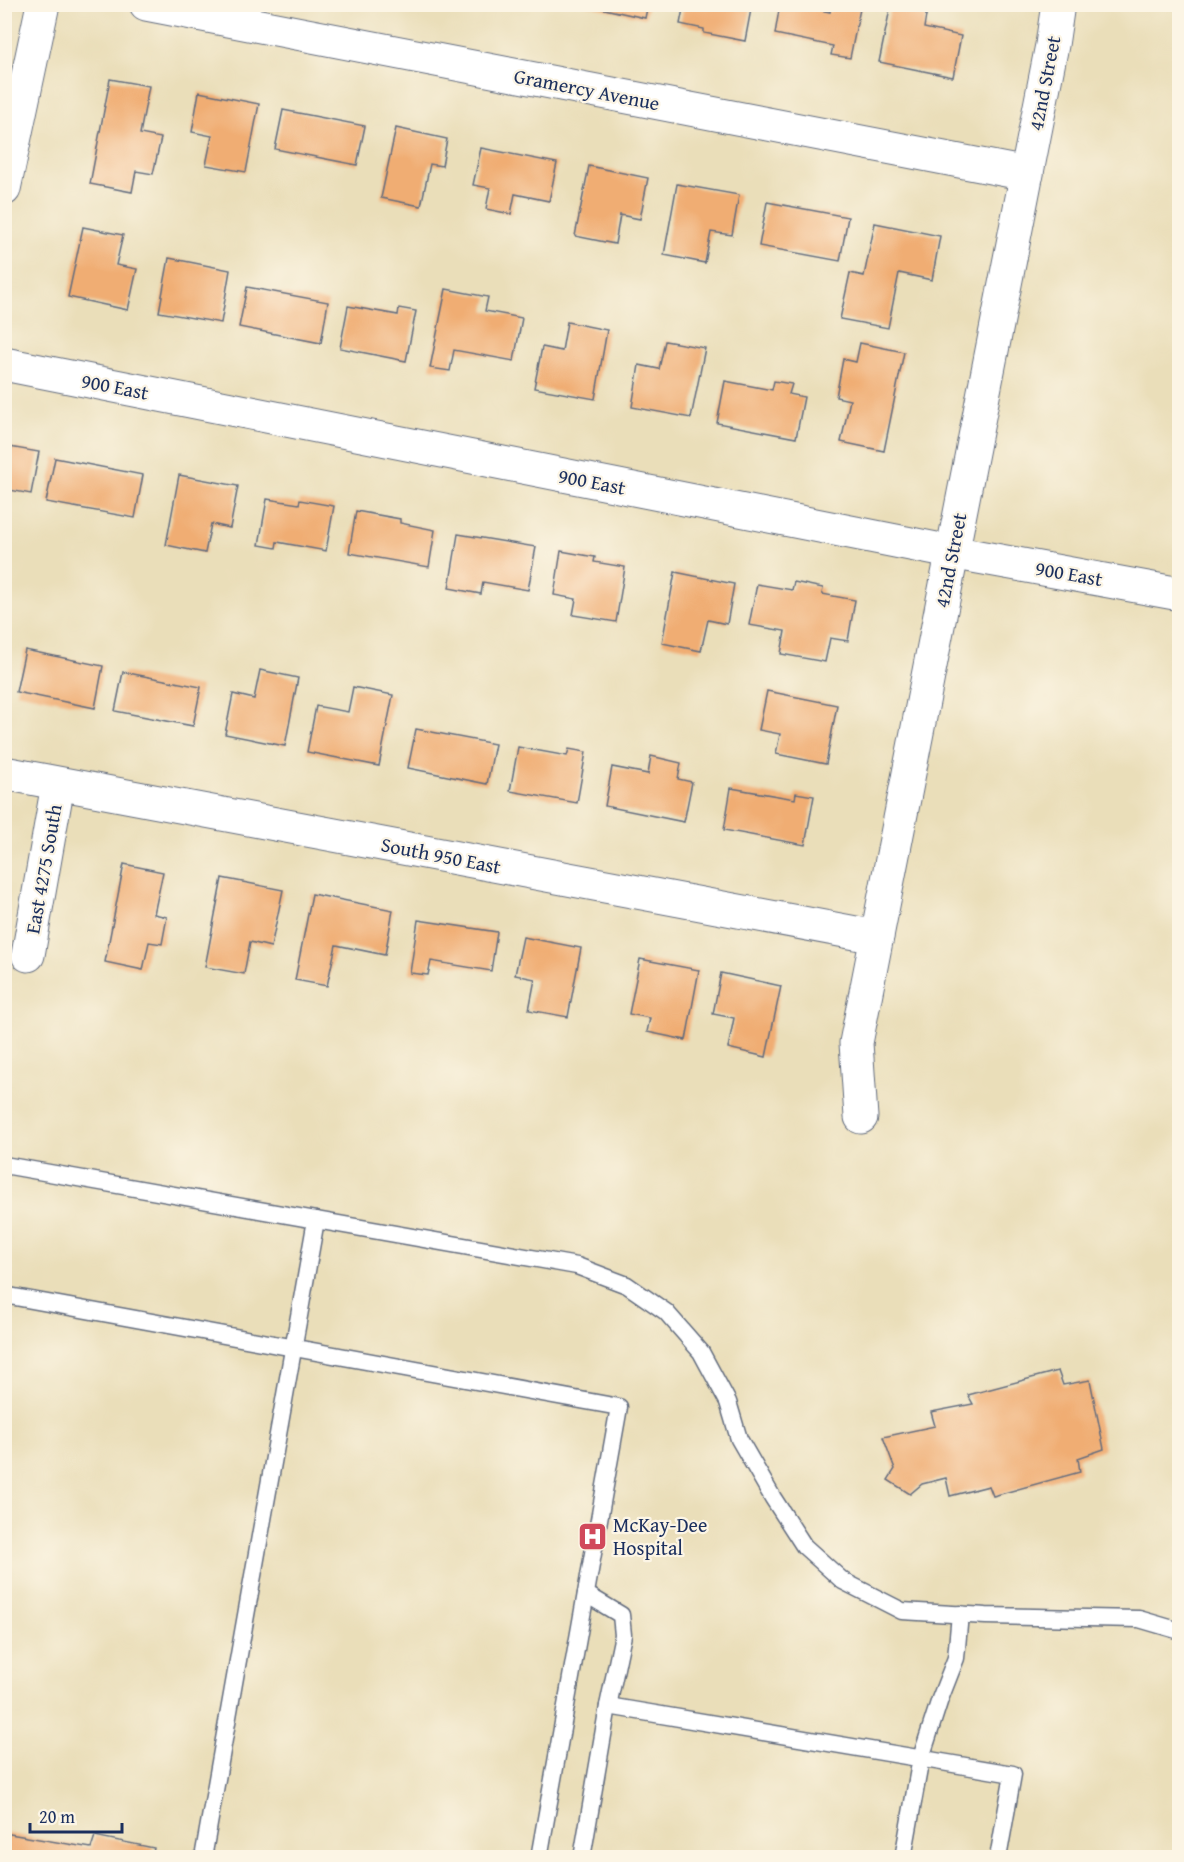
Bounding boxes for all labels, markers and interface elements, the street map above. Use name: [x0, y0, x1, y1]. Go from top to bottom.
street label: 42nd Street: [1021, 33, 1067, 133]
street label: Gramercy Avenue: [512, 61, 662, 117]
street label: 900 East: [79, 365, 151, 407]
street label: 900 East: [556, 460, 628, 502]
street label: 42nd Street: [927, 510, 973, 610]
street label: 900 East: [1033, 553, 1105, 593]
street label: East 4275 South: [17, 802, 69, 936]
street label: South 950 East: [379, 829, 503, 881]
place label: McKay-Dee Hospital: [613, 1510, 707, 1562]
hospital icon: McKay-Dee Hospital: [576, 1520, 608, 1552]
scale bar: [30, 1796, 122, 1834]
text: 20 m: [39, 1803, 75, 1830]

